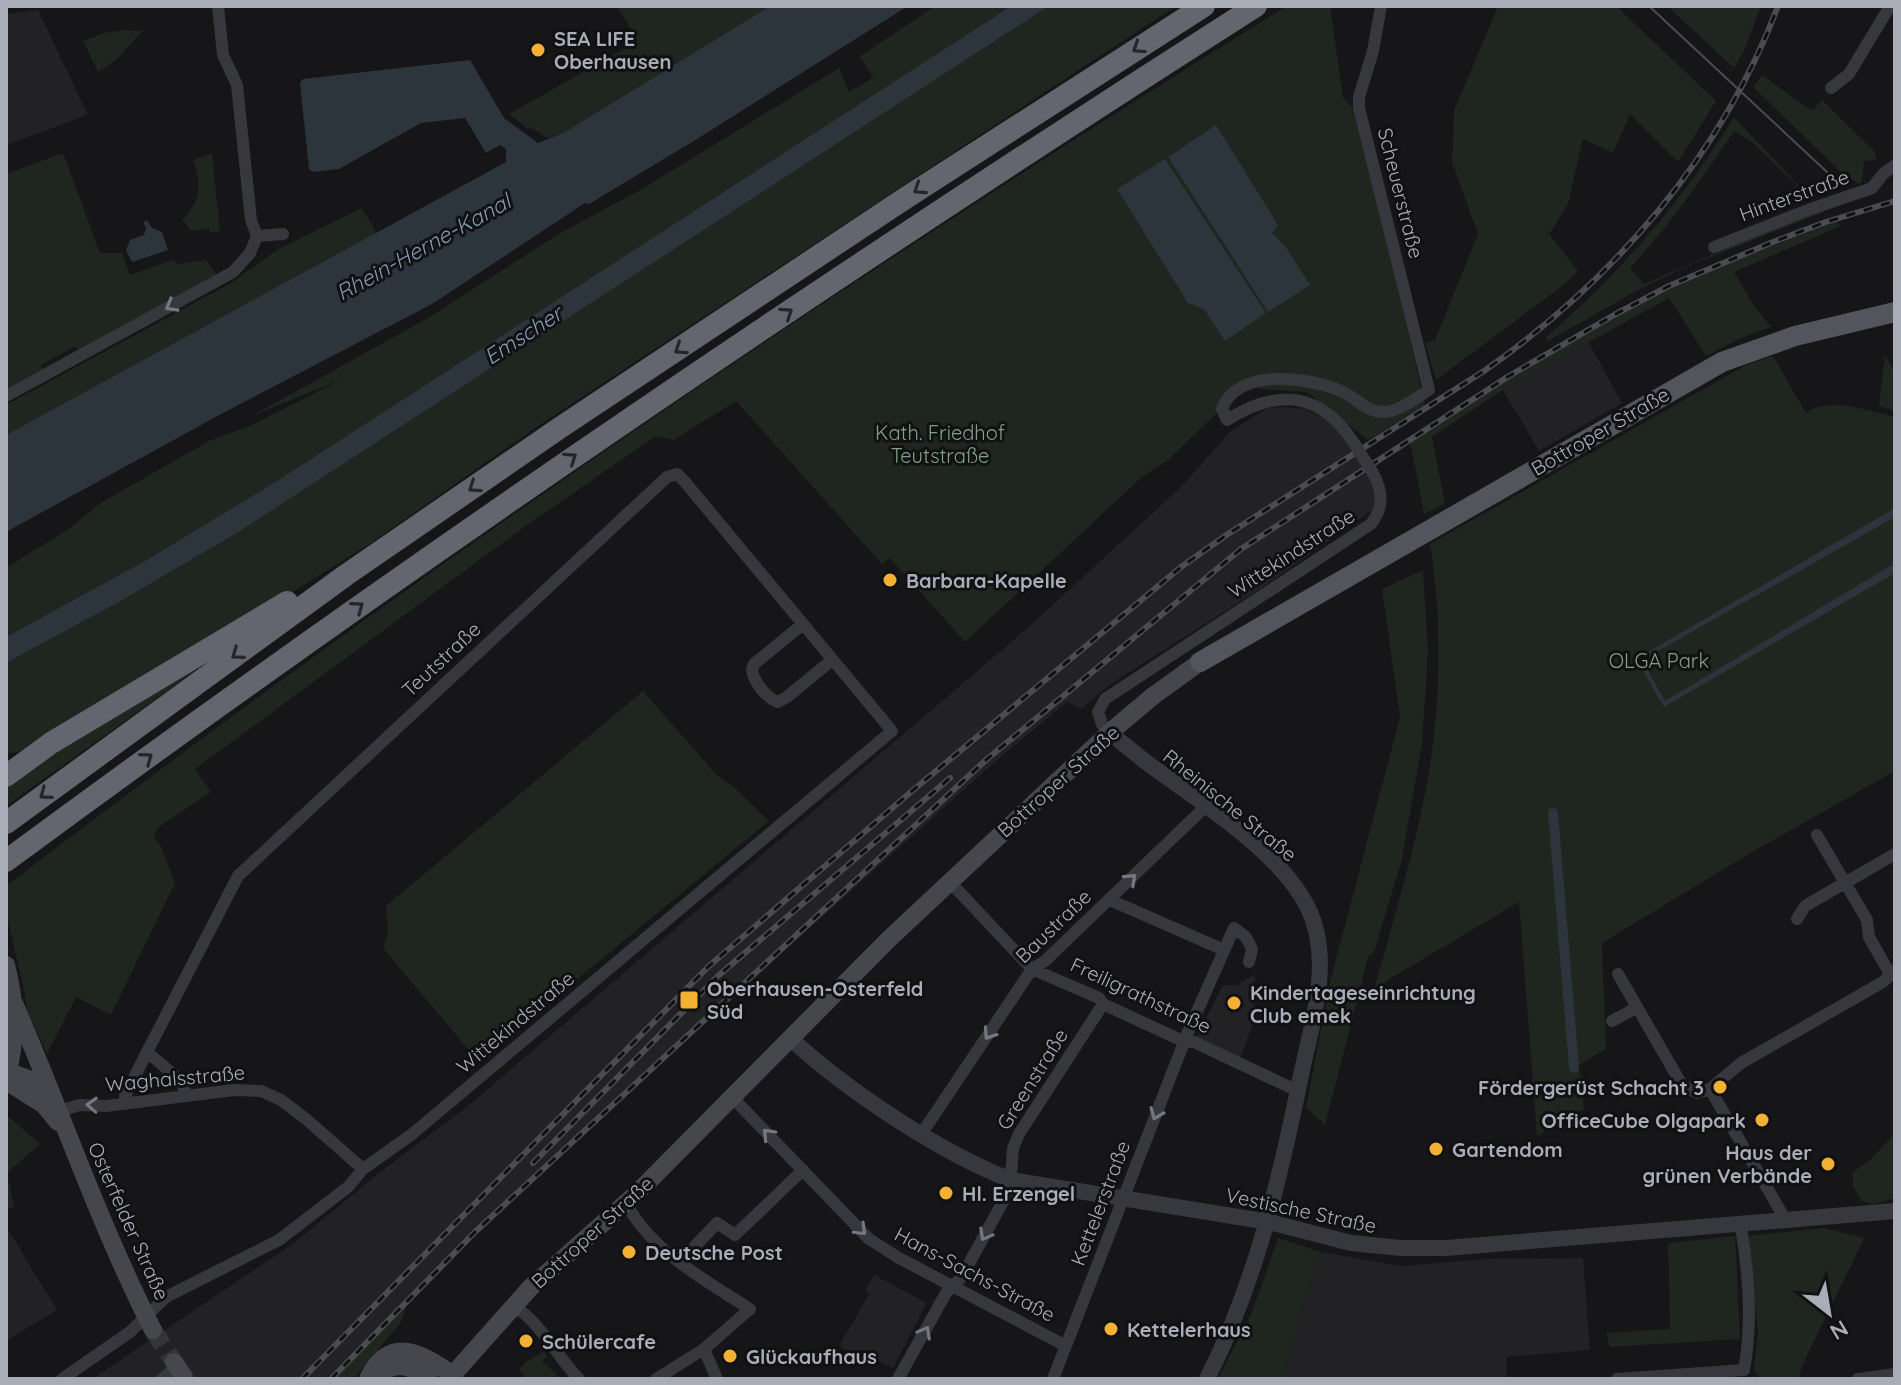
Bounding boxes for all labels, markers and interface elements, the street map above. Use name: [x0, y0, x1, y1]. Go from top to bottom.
place label: SEA LIFE Oberhausen: [554, 26, 671, 74]
one-way arrow: [1132, 39, 1147, 54]
marker: SEA LIFE Oberhausen: [529, 41, 547, 59]
street label: Scheuerstraße: [1373, 125, 1429, 261]
street label: Hinterstraße: [1736, 164, 1852, 226]
one-way arrow: [914, 180, 928, 195]
water label: Rhein-Herne-Kanal: [331, 186, 518, 307]
one-way arrow: [165, 296, 180, 311]
water label: Emscher: [479, 298, 570, 371]
one-way arrow: [778, 308, 793, 323]
one-way arrow: [675, 340, 689, 355]
street label: Bottroper Straße: [1526, 381, 1674, 481]
park label: Kath. Friedhof Teutstraße: [875, 420, 1005, 468]
one-way arrow: [563, 453, 577, 468]
one-way arrow: [468, 477, 483, 492]
street label: Wittekindstraße: [1223, 503, 1359, 603]
place label: Barbara-Kapelle: [906, 568, 1067, 593]
marker: Barbara-Kapelle: [881, 571, 899, 589]
one-way arrow: [350, 602, 364, 617]
street label: Teutstraße: [396, 616, 486, 702]
one-way arrow: [232, 644, 246, 659]
park label: OLGA Park: [1609, 648, 1709, 673]
street label: Bottroper Straße: [992, 720, 1124, 842]
street label: Rheinische Straße: [1158, 743, 1302, 867]
one-way arrow: [138, 753, 153, 768]
one-way arrow: [40, 784, 54, 799]
one-way arrow: [1121, 874, 1136, 888]
street label: Baustraße: [1010, 884, 1096, 968]
street label: Freiligrathstraße: [1067, 952, 1215, 1038]
street label: Wittekindstraße: [451, 965, 579, 1079]
place label: Oberhausen-Osterfeld Süd: [707, 976, 923, 1024]
place label: Kindertageseinrichtung Club emek: [1250, 980, 1476, 1028]
marker: Oberhausen-Osterfeld Süd: [678, 989, 700, 1011]
marker: Kindertageseinrichtung Club emek: [1225, 994, 1243, 1012]
street label: Greenstraße: [991, 1024, 1073, 1134]
one-way arrow: [984, 1025, 999, 1040]
street label: Waghalsstraße: [104, 1059, 246, 1097]
place label: Fördergerüst Schacht 3: [1478, 1075, 1704, 1100]
marker: Fördergerüst Schacht 3: [1711, 1078, 1729, 1096]
one-way arrow: [85, 1097, 98, 1114]
one-way arrow: [1149, 1106, 1166, 1120]
place label: OfficeCube Olgapark: [1541, 1108, 1746, 1133]
marker: OfficeCube Olgapark: [1753, 1111, 1771, 1129]
one-way arrow: [762, 1129, 777, 1143]
street label: Kettelerstraße: [1065, 1137, 1135, 1269]
place label: Gartendom: [1452, 1137, 1563, 1162]
street label: Osterfelder Straße: [83, 1138, 175, 1304]
marker: Gartendom: [1427, 1140, 1445, 1158]
place label: Haus der grünen Verbände: [1643, 1140, 1812, 1188]
marker: Haus der grünen Verbände: [1819, 1155, 1837, 1173]
street label: Bottroper Straße: [526, 1171, 658, 1293]
place label: Hl. Erzengel: [962, 1181, 1075, 1206]
street label: Vestische Straße: [1223, 1182, 1379, 1238]
marker: Hl. Erzengel: [937, 1184, 955, 1202]
one-way arrow: [852, 1221, 866, 1236]
street label: Hans-Sachs-Straße: [890, 1221, 1060, 1327]
one-way arrow: [979, 1227, 994, 1241]
place label: Deutsche Post: [645, 1240, 783, 1265]
marker: Deutsche Post: [620, 1243, 638, 1261]
north arrow: [1789, 1273, 1869, 1353]
text: N: [1825, 1314, 1853, 1346]
place label: Kettelerhaus: [1127, 1317, 1251, 1342]
marker: Kettelerhaus: [1102, 1320, 1120, 1338]
one-way arrow: [915, 1326, 930, 1340]
place label: Schülercafe: [542, 1329, 656, 1354]
marker: Schülercafe: [517, 1332, 535, 1350]
place label: Glückaufhaus: [746, 1344, 877, 1369]
marker: Glückaufhaus: [721, 1347, 739, 1365]

